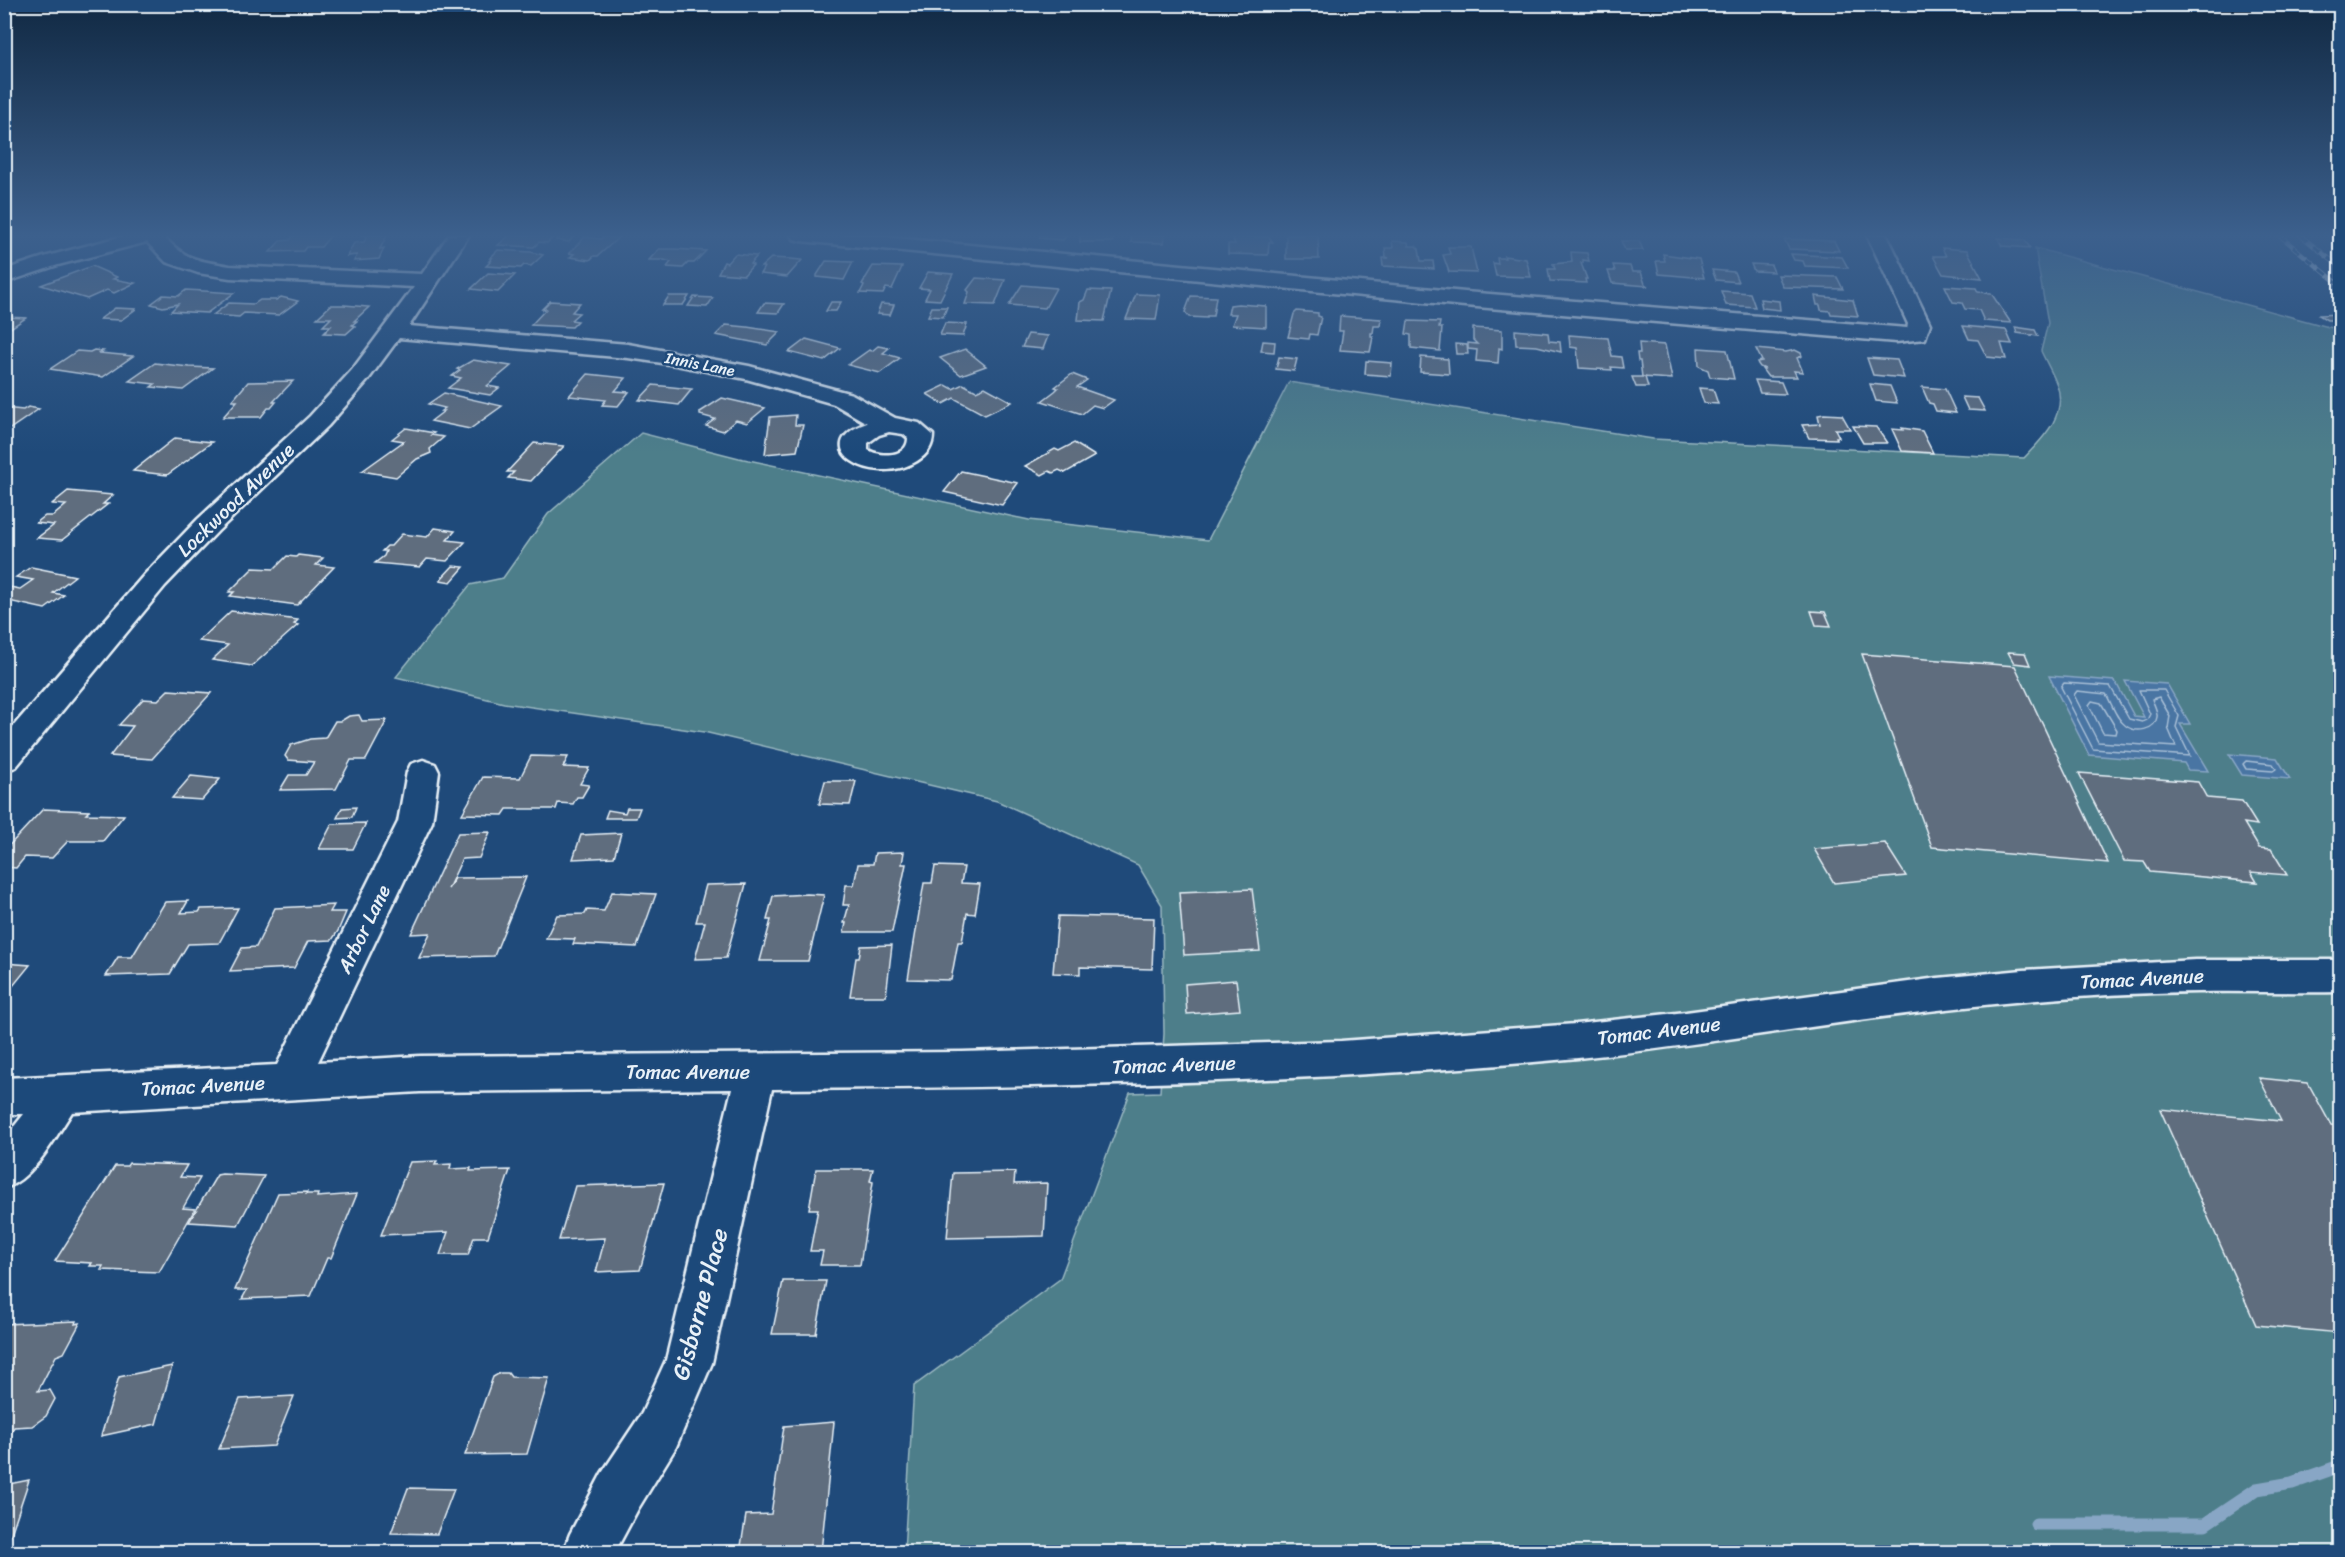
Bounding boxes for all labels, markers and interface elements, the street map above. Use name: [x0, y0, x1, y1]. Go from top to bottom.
street label: Innis Lane: [662, 343, 738, 385]
street label: Lockwood Avenue: [169, 434, 304, 566]
street label: Arbor Lane: [327, 878, 401, 980]
street label: Tomac Avenue: [2079, 958, 2205, 1000]
street label: Tomac Avenue: [1595, 1006, 1723, 1056]
street label: Tomac Avenue: [1111, 1045, 1237, 1085]
street label: Tomac Avenue: [626, 1055, 750, 1090]
street label: Tomac Avenue: [140, 1065, 266, 1107]
street label: Gisborne Place: [660, 1223, 740, 1385]

